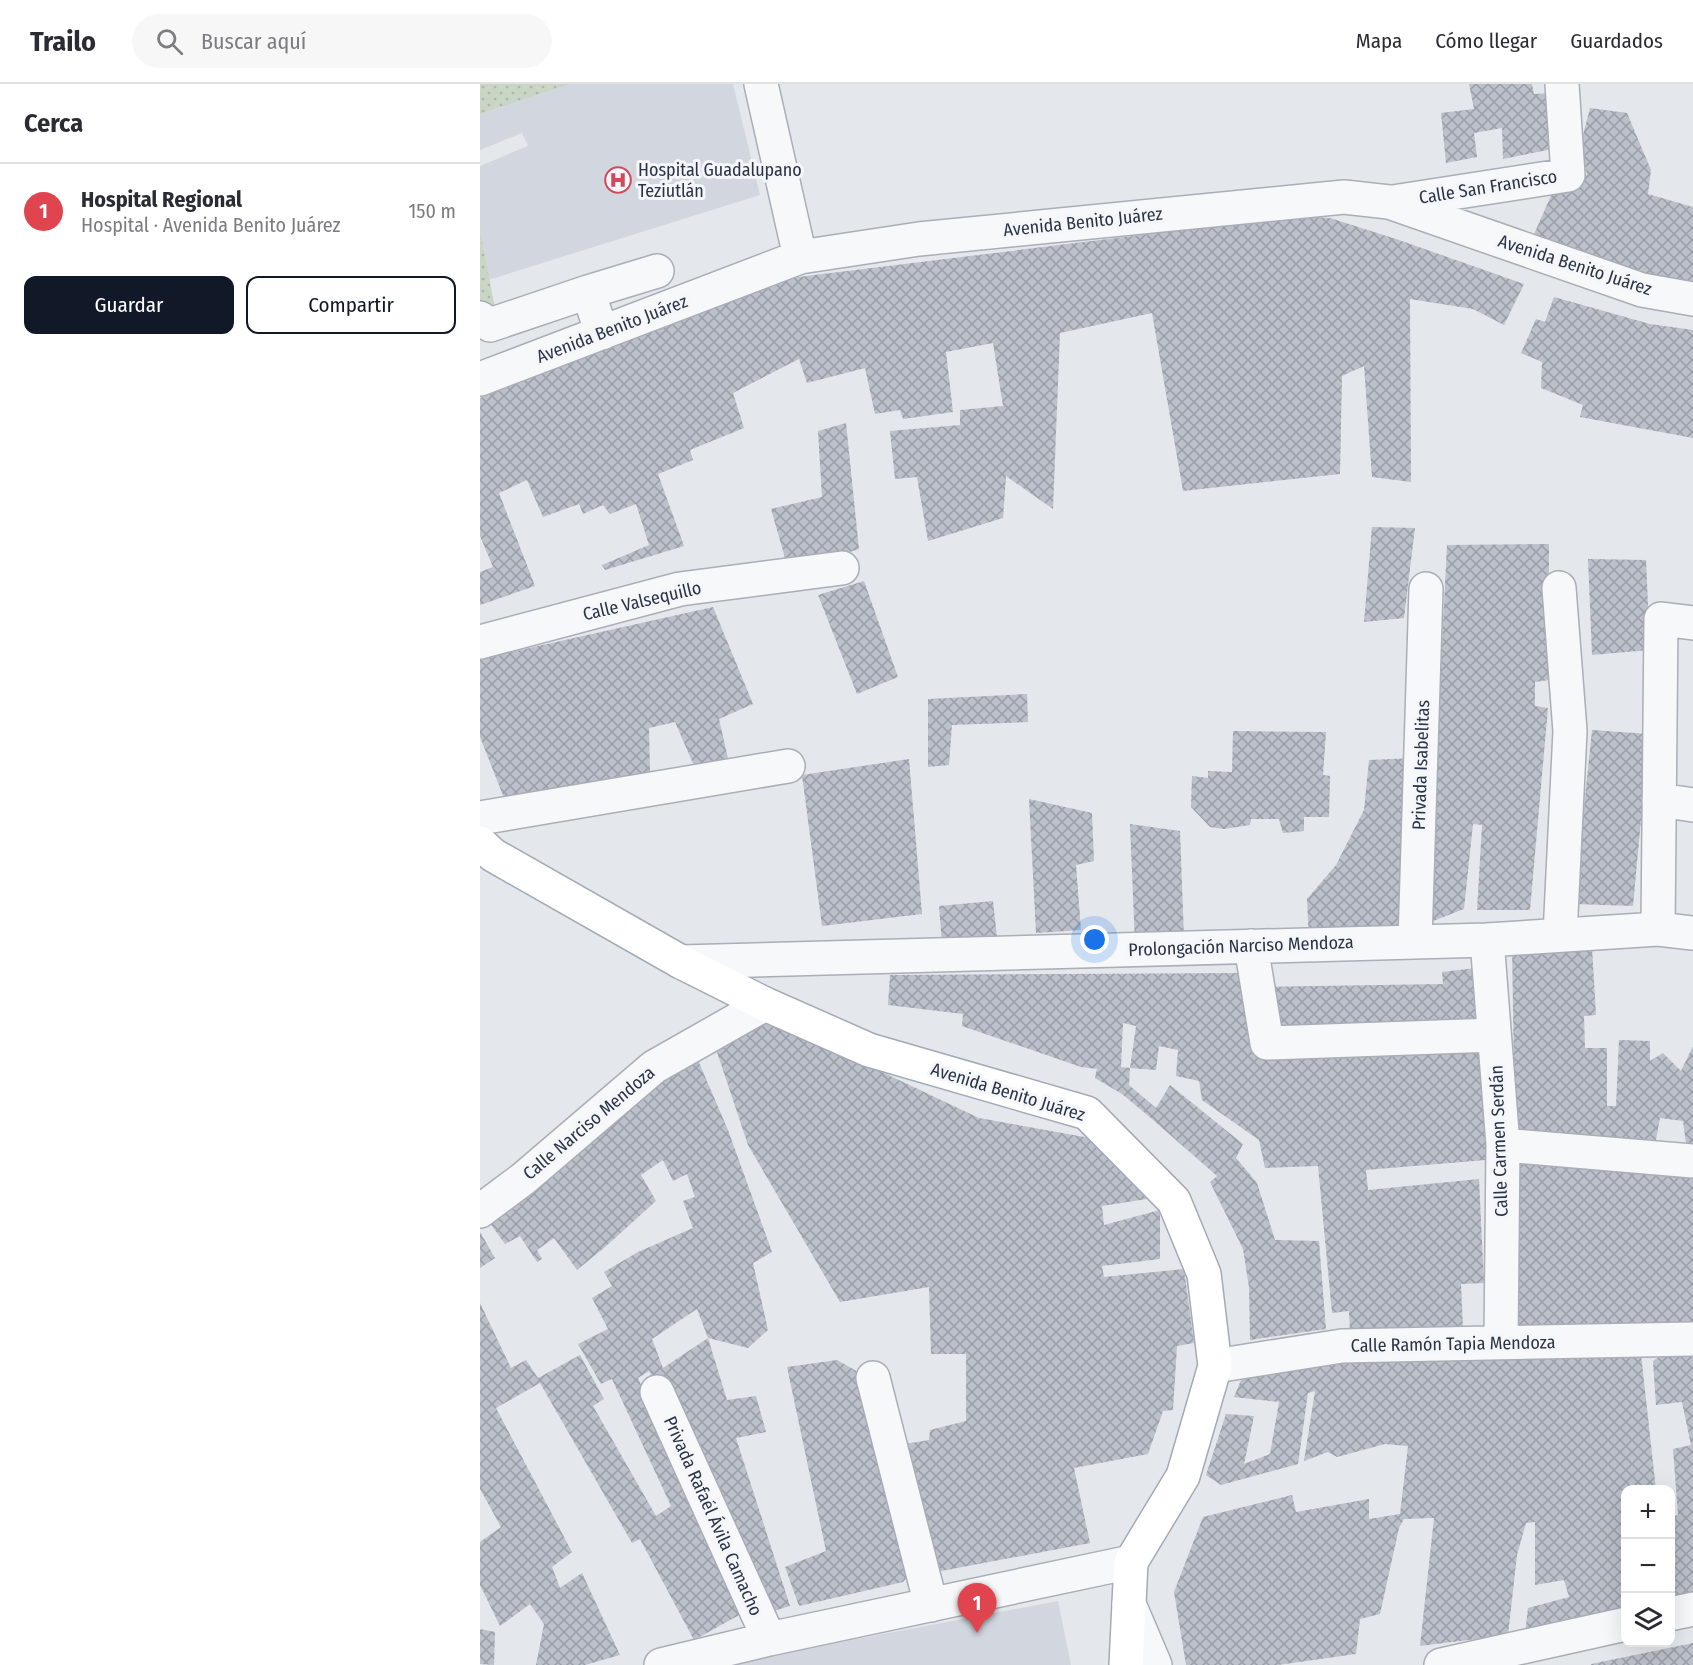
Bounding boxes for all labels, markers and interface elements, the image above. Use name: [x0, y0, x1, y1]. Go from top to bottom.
search box: [132, 14, 552, 68]
text: Trailo: [30, 25, 96, 58]
icon: search: [153, 25, 186, 58]
text: Buscar aquí: [201, 28, 306, 55]
text: Mapa: [1356, 28, 1402, 54]
text: Cómo llegar: [1435, 28, 1537, 54]
text: Guardados: [1570, 28, 1663, 54]
text: Cerca: [24, 108, 83, 139]
place label: Hospital Guadalupano Teziutlán: [638, 159, 802, 202]
hospital icon: Hospital Guadalupano Teziutlán: [603, 165, 633, 195]
street label: Calle San Francisco: [1417, 165, 1559, 209]
text: Hospital Regional: [81, 186, 242, 213]
text: 1: [39, 199, 48, 223]
text: 150 m: [409, 199, 456, 223]
street label: Avenida Benito Juárez: [1002, 203, 1164, 241]
text: Hospital · Avenida Benito Juárez: [81, 213, 340, 237]
street label: Avenida Benito Juárez: [1496, 230, 1654, 300]
button: Guardar: [24, 276, 234, 334]
button: Compartir: [246, 276, 456, 334]
street label: Avenida Benito Juárez: [533, 290, 691, 368]
street label: Calle Valsequillo: [581, 577, 703, 625]
street label: Privada Isabelitas: [1408, 699, 1434, 830]
your location: [1080, 925, 1109, 954]
street label: Prolongación Narciso Mendoza: [1128, 931, 1354, 961]
street label: Avenida Benito Juárez: [928, 1058, 1088, 1126]
street label: Calle Narciso Mendoza: [519, 1061, 659, 1185]
street label: Calle Carmen Serdán: [1485, 1065, 1513, 1217]
street label: Calle Ramón Tapia Mendoza: [1350, 1331, 1556, 1357]
street label: Privada Rafaél Ávila Camacho: [659, 1412, 768, 1619]
map controls: [1621, 1485, 1675, 1647]
button: +: [1621, 1485, 1675, 1539]
button: −: [1621, 1539, 1675, 1593]
pin: 1: [958, 1584, 996, 1633]
button: layers: [1621, 1593, 1675, 1647]

